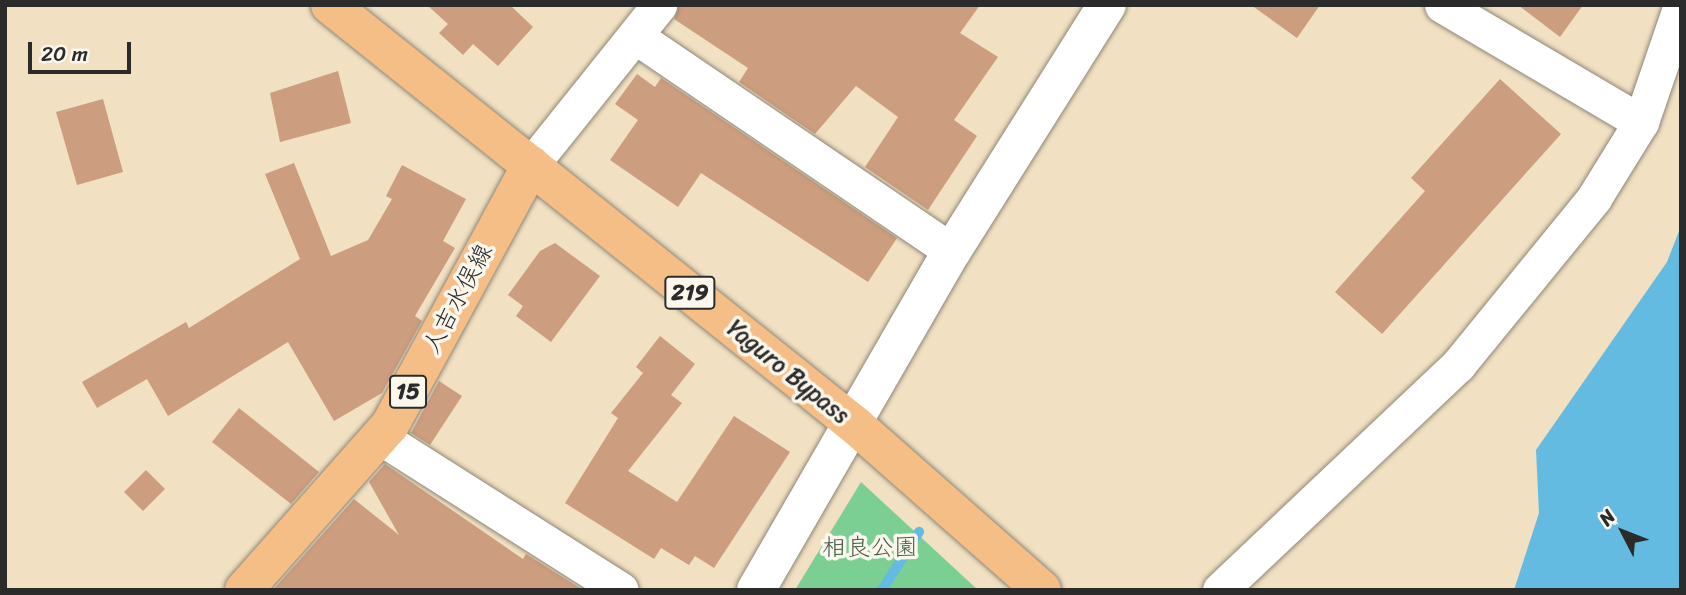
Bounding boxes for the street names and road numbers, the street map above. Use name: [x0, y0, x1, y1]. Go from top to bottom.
street label: 人吉水俣線: [417, 239, 499, 359]
road number: 219: [664, 274, 716, 312]
street label: Yaguro Bypass: [721, 314, 855, 430]
road number: 15: [389, 372, 427, 412]

